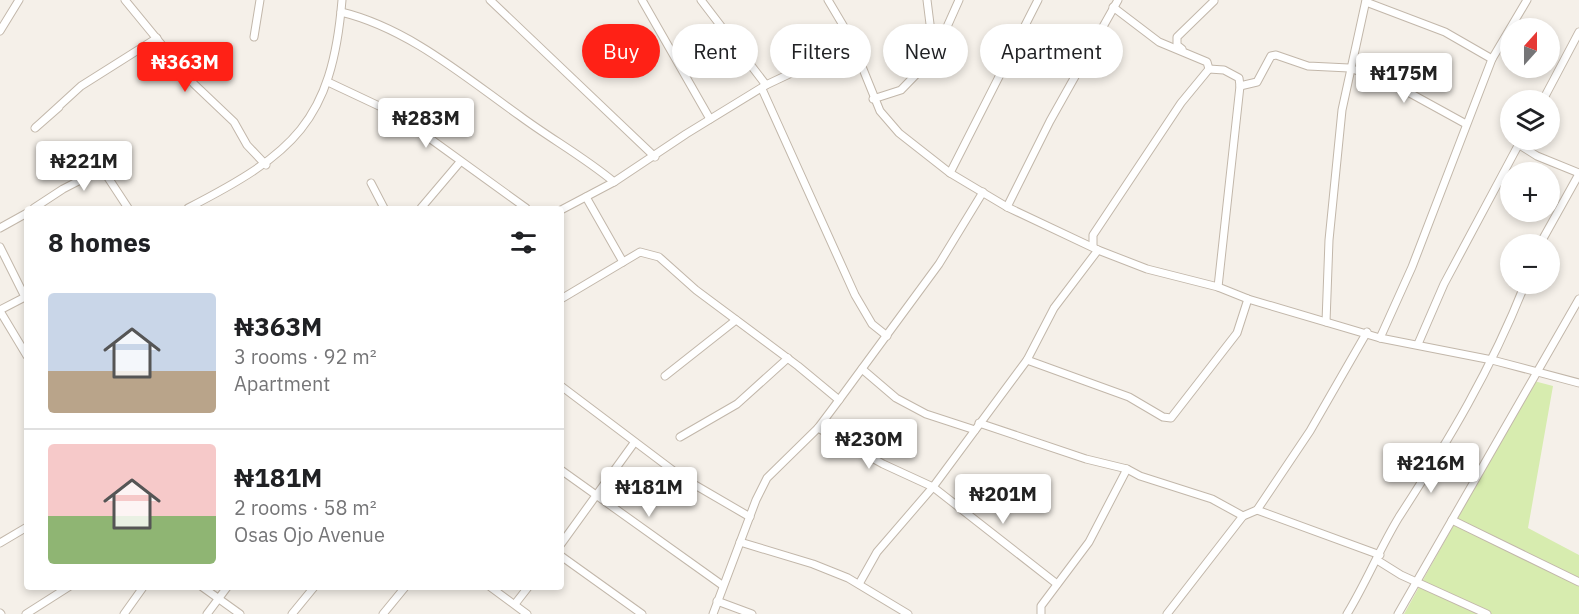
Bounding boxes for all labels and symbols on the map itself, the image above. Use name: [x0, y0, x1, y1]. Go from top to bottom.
north arrow: [1500, 18, 1560, 78]
pin: ₦363M: [143, 42, 227, 93]
pin: ₦175M: [1362, 53, 1446, 104]
pin: ₦283M: [384, 98, 468, 149]
pin: ₦221M: [42, 141, 126, 192]
pin: ₦230M: [827, 419, 911, 470]
pin: ₦216M: [1389, 443, 1473, 494]
pin: ₦181M: [607, 467, 691, 518]
pin: ₦201M: [961, 474, 1045, 525]

